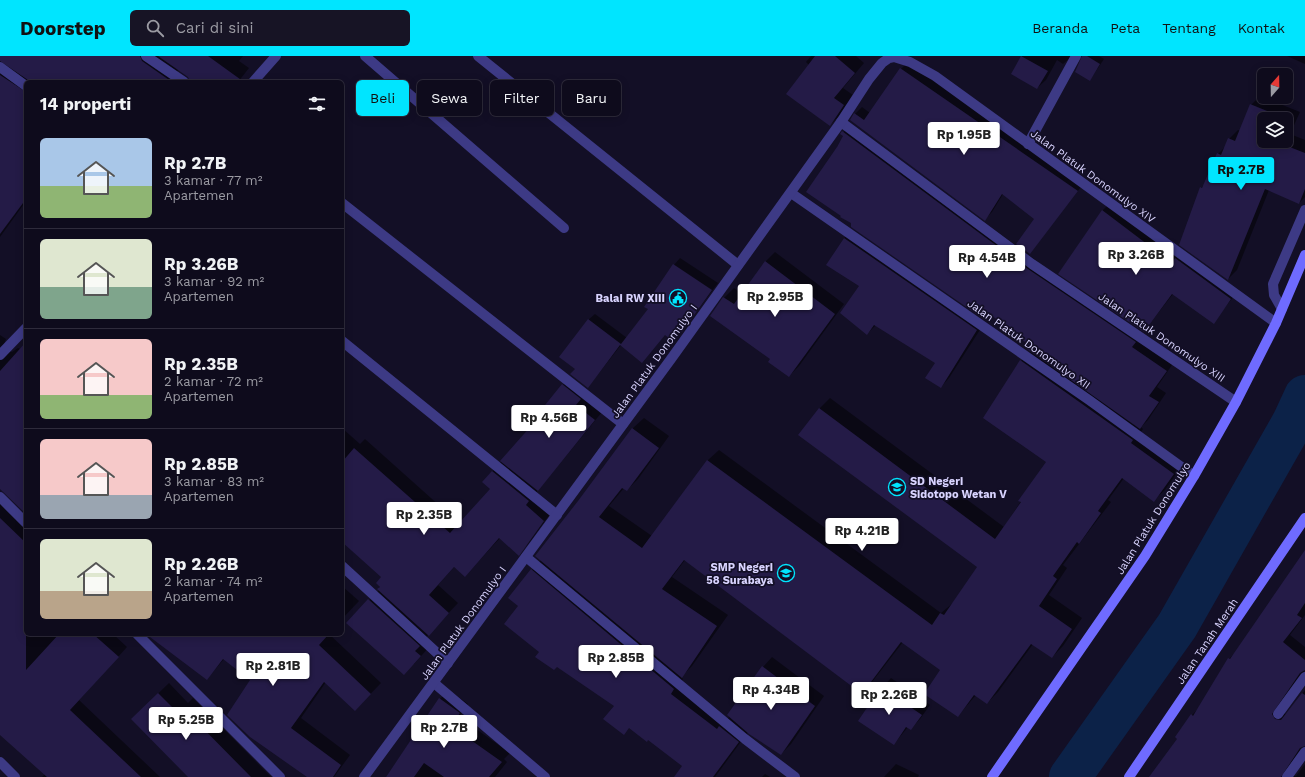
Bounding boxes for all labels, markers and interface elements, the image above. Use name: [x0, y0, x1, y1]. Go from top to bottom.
search box: [130, 10, 410, 46]
text: Doorstep: [20, 17, 106, 40]
icon: search: [144, 17, 166, 39]
text: Cari di sini: [176, 19, 253, 37]
text: Beranda: [1032, 20, 1088, 36]
text: Peta: [1110, 20, 1140, 36]
text: Tentang: [1162, 20, 1216, 36]
text: Kontak: [1238, 20, 1285, 36]
north arrow: [1257, 68, 1293, 104]
map controls: [1257, 68, 1293, 148]
chip: Beli: [356, 80, 409, 116]
chip: Sewa: [417, 80, 482, 116]
chip: Filter: [490, 80, 554, 116]
chip: Baru: [562, 80, 621, 116]
icon: filters: [306, 93, 328, 115]
text: 14 properti: [40, 94, 131, 114]
button: layers: [1257, 112, 1293, 148]
pin: Rp 1.95B: [923, 122, 1005, 156]
text: Rp 1.95B: [937, 127, 991, 142]
street label: Jalan Platuk Donomulyo XIV: [1028, 127, 1158, 226]
text: Rp 2.7B: [164, 153, 226, 173]
icon: home: [72, 154, 120, 202]
pin: Rp 2.7B: [1204, 157, 1278, 191]
text: Rp 2.7B: [1217, 162, 1265, 177]
text: 3 kamar · 77 m²: [164, 173, 262, 188]
text: Apartemen: [164, 188, 234, 203]
pin: Rp 3.26B: [1095, 242, 1177, 276]
pin: Rp 4.54B: [946, 245, 1028, 279]
text: Rp 3.26B: [1108, 247, 1164, 262]
text: Rp 4.54B: [958, 250, 1016, 265]
text: Rp 3.26B: [164, 254, 238, 274]
icon: home: [72, 255, 120, 303]
text: 3 kamar · 92 m²: [164, 274, 264, 289]
pin: Rp 2.95B: [734, 284, 816, 318]
public building icon: Balai RW XIII: [668, 288, 688, 308]
text: Apartemen: [164, 289, 234, 304]
text: Rp 2.95B: [747, 289, 803, 304]
street label: Jalan Platuk Donomulyo XIII: [1096, 290, 1228, 385]
place label: Balai RW XIII: [596, 292, 665, 305]
street label: Jalan Platuk Donomulyo XII: [965, 297, 1093, 392]
street label: Jalan Platuk Donomulyo I: [609, 302, 700, 421]
text: Rp 2.35B: [164, 354, 238, 374]
icon: home: [72, 355, 120, 403]
text: 2 kamar · 72 m²: [164, 374, 263, 389]
text: Apartemen: [164, 389, 234, 404]
pin: Rp 4.56B: [508, 405, 590, 439]
text: Rp 4.56B: [520, 410, 578, 425]
text: Rp 2.85B: [164, 454, 238, 474]
icon: home: [72, 455, 120, 503]
street label: Jalan Platuk Donomulyo: [1113, 460, 1193, 577]
text: 3 kamar · 83 m²: [164, 474, 264, 489]
place label: SD Negeri Sidotopo Wetan V: [910, 475, 1007, 501]
school or university icon: SD Negeri Sidotopo Wetan V: [887, 477, 907, 497]
text: Apartemen: [164, 489, 234, 504]
pin: Rp 2.35B: [383, 502, 465, 536]
text: Rp 2.35B: [396, 507, 452, 522]
pin: Rp 4.21B: [821, 518, 903, 552]
text: Rp 4.21B: [834, 523, 890, 538]
text: Rp 2.26B: [164, 554, 239, 574]
icon: home: [72, 555, 120, 603]
place label: SMP Negeri 58 Surabaya: [706, 561, 774, 587]
school or university icon: SMP Negeri 58 Surabaya: [776, 563, 796, 583]
street label: Jalan Platuk Donomulyo I: [418, 564, 509, 683]
text: 2 kamar · 74 m²: [164, 574, 263, 589]
text: Apartemen: [164, 589, 234, 604]
street label: Jalan Tanah Merah: [1174, 596, 1241, 687]
pin: Rp 2.85B: [575, 645, 657, 679]
text: Rp 2.85B: [588, 650, 644, 665]
pin: Rp 2.81B: [232, 653, 314, 687]
text: Rp 2.81B: [246, 658, 300, 673]
pin: Rp 4.34B: [730, 677, 812, 711]
text: Rp 4.34B: [742, 682, 800, 697]
pin: Rp 2.26B: [848, 682, 930, 716]
text: Rp 2.26B: [861, 687, 917, 702]
pin: Rp 5.25B: [145, 707, 227, 741]
text: Rp 5.25B: [158, 712, 214, 727]
pin: Rp 2.7B: [407, 715, 481, 749]
text: Rp 2.7B: [420, 720, 468, 735]

